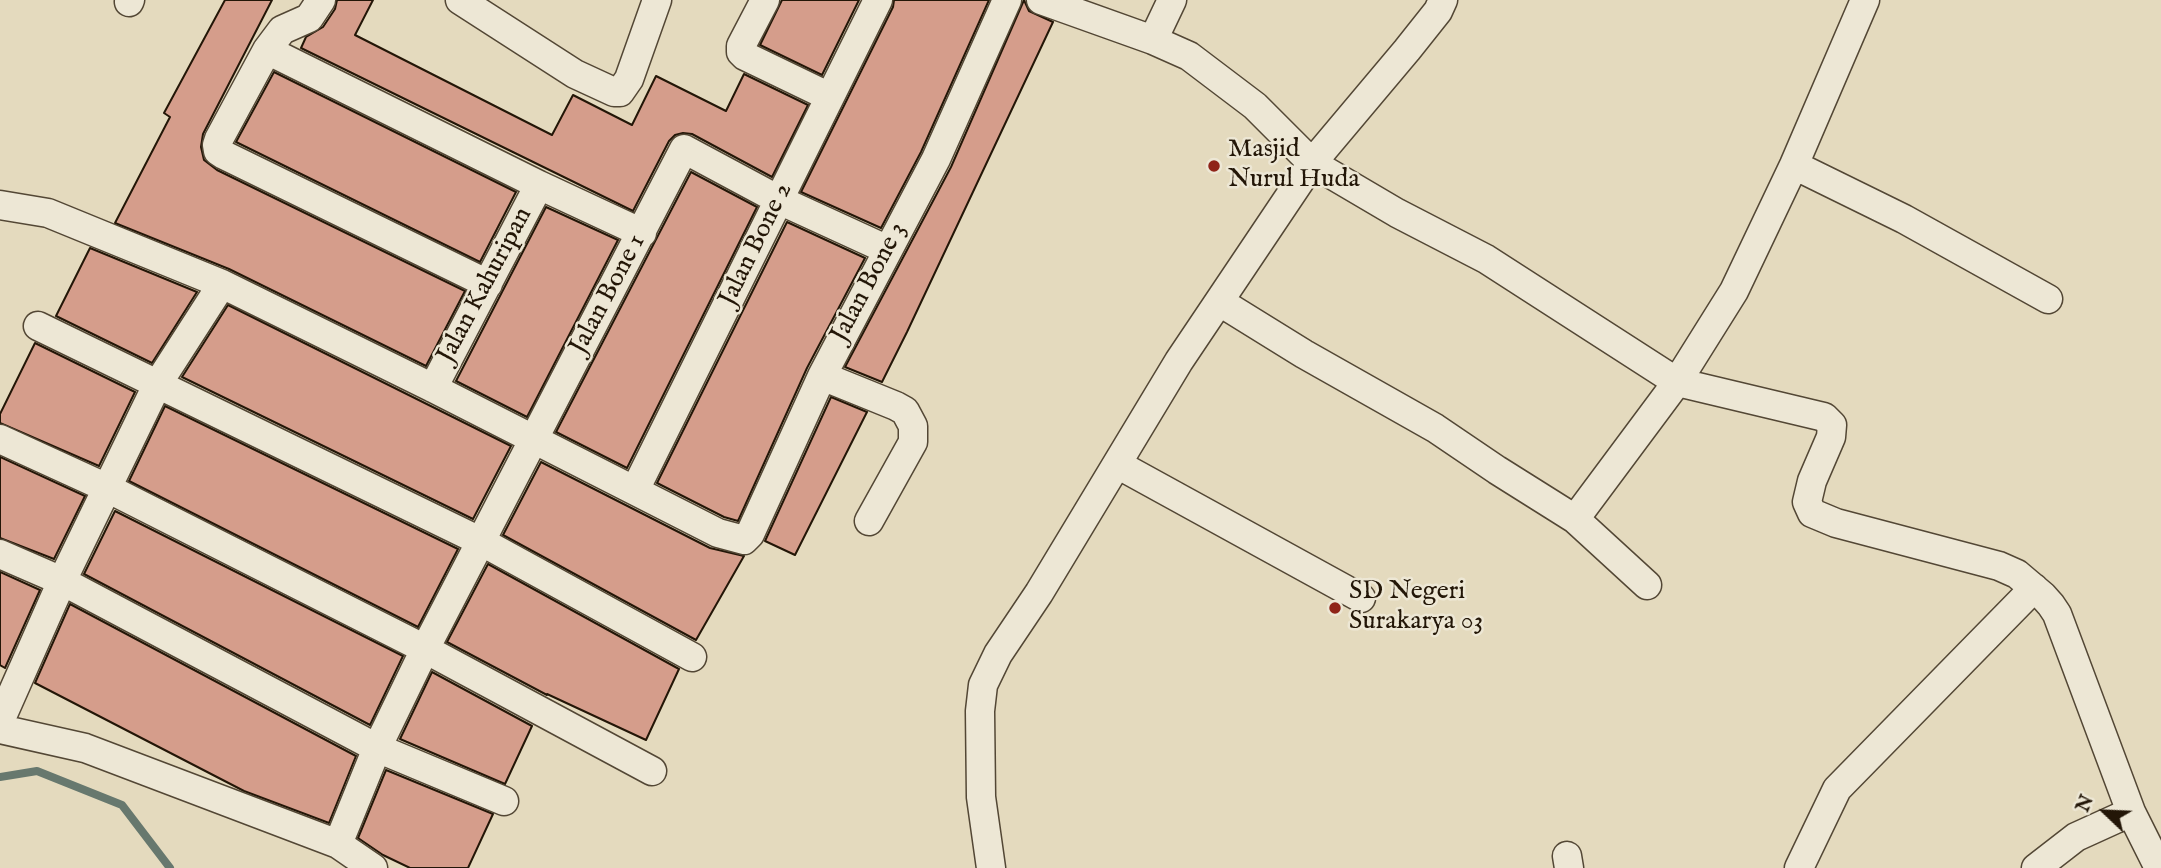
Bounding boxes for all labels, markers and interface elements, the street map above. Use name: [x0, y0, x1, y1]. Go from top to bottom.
place label: Masjid Nurul Huda: [1228, 135, 1360, 196]
marker: Masjid Nurul Huda: [1206, 158, 1222, 174]
street label: Jalan Bone 2: [714, 178, 800, 312]
street label: Jalan Kahuripan: [432, 203, 540, 369]
street label: Jalan Bone 3: [825, 218, 915, 348]
street label: Jalan Bone 1: [564, 230, 654, 360]
place label: SD Negeri Surakarya 03: [1349, 577, 1483, 638]
marker: SD Negeri Surakarya 03: [1327, 600, 1343, 616]
north arrow: [2070, 777, 2140, 847]
text: N: [2071, 792, 2100, 816]

